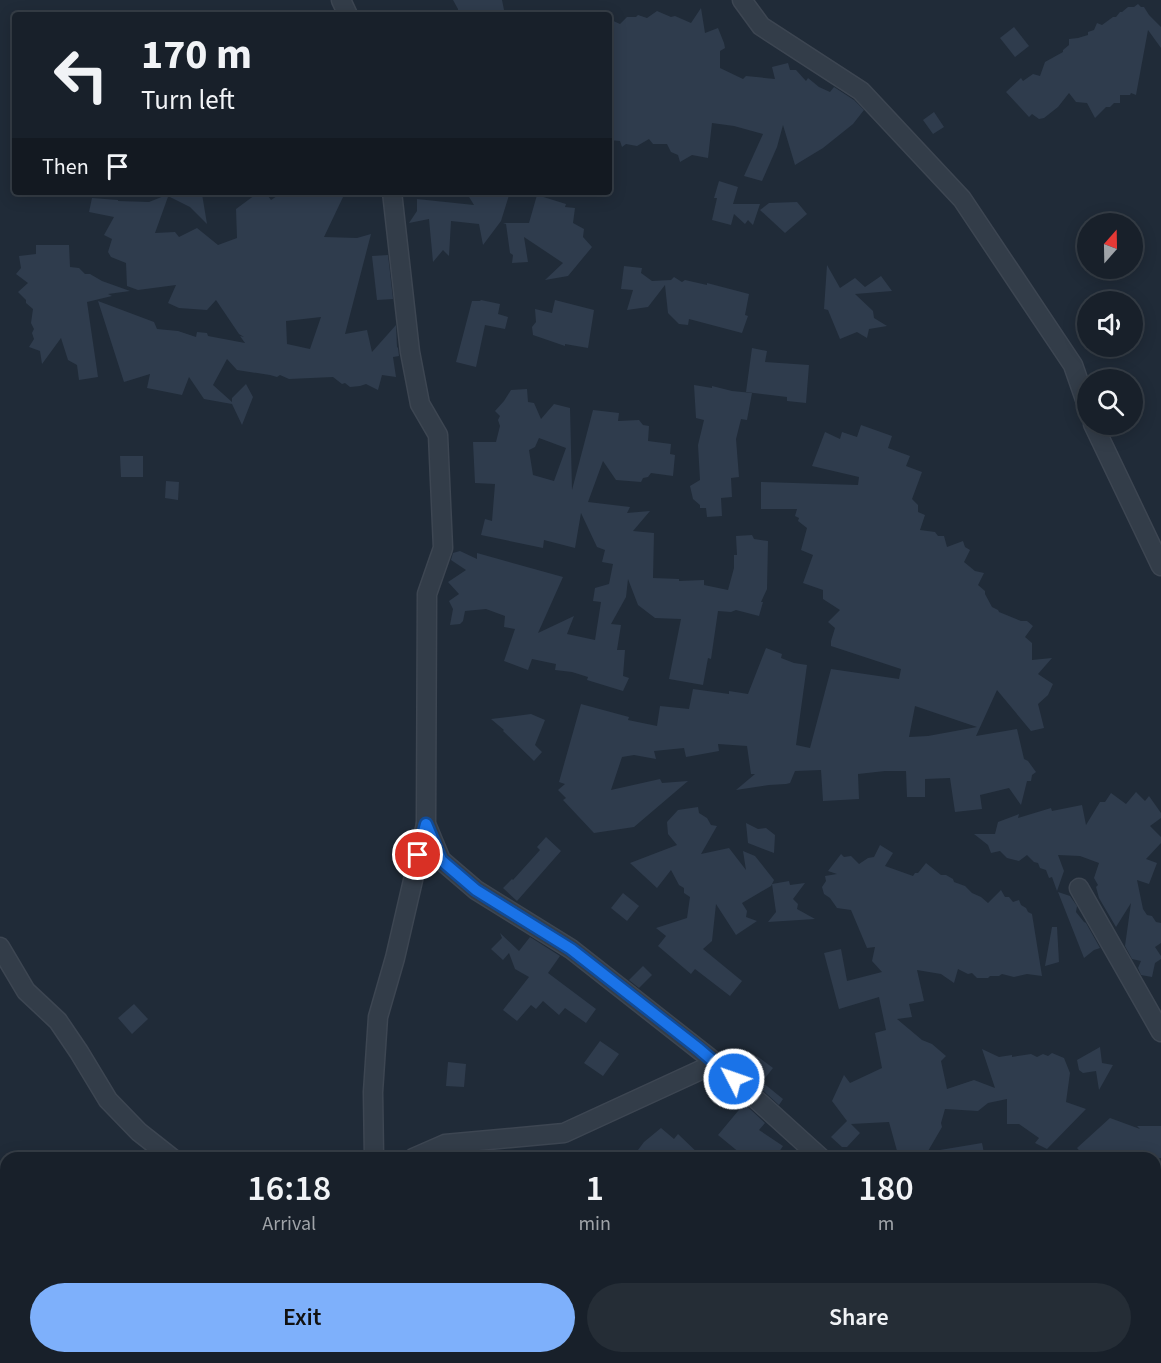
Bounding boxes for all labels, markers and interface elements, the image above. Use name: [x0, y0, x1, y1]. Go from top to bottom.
text: 170 m: [141, 25, 252, 85]
icon: left: [42, 36, 120, 114]
text: Turn left: [141, 81, 235, 120]
icon: arrive: [101, 150, 134, 183]
text: Then: [42, 151, 89, 183]
north arrow: [1077, 213, 1143, 279]
map controls: [1077, 213, 1143, 435]
button: sound: [1077, 291, 1143, 357]
button: search: [1077, 369, 1143, 435]
pin: [392, 829, 443, 880]
icon: arrive: [401, 838, 434, 871]
position arrow: [702, 1047, 766, 1111]
text: 16:18: [247, 1163, 331, 1214]
text: 1: [585, 1163, 604, 1214]
text: 180: [858, 1163, 914, 1214]
text: Arrival: [262, 1210, 316, 1238]
text: min: [578, 1210, 611, 1238]
text: m: [878, 1210, 894, 1238]
button: Exit: [30, 1283, 575, 1352]
button: Share: [587, 1283, 1131, 1352]

